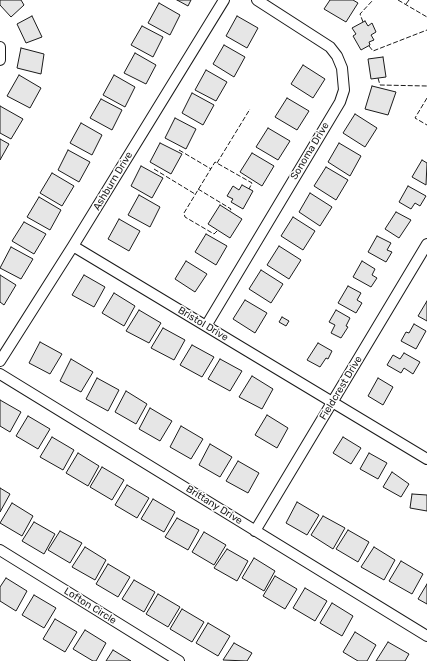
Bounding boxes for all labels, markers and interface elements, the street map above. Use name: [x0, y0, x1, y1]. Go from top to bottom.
street label: Sonoma Drive: [288, 120, 332, 182]
street label: Ashburn Drive: [91, 150, 135, 212]
street label: Bristol Drive: [176, 304, 230, 344]
street label: Fieldcrest Drive: [317, 354, 365, 422]
street label: Brittany Drive: [184, 483, 244, 527]
street label: Lofton Circle: [62, 585, 118, 627]

